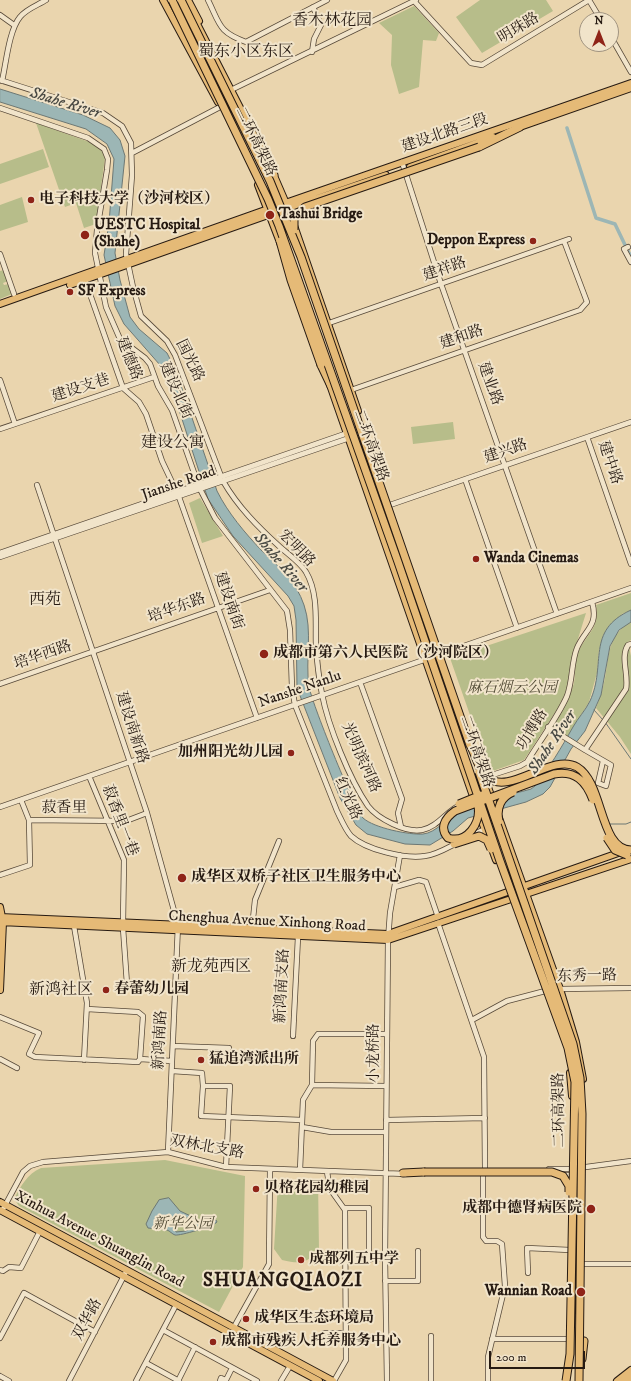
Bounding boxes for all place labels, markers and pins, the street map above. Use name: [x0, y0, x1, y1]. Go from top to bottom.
place label: 电子科技大学（沙河校区）: [39, 191, 219, 209]
marker: 电子科技大学（沙河校区）: [26, 195, 36, 205]
place label: Tashui Bridge: [279, 206, 362, 224]
marker: Tashui Bridge: [264, 209, 276, 221]
place label: UESTC Hospital (Shahe): [94, 217, 200, 252]
marker: UESTC Hospital (Shahe): [79, 229, 91, 241]
place label: Deppon Express: [427, 232, 525, 250]
marker: Deppon Express: [528, 236, 538, 246]
place label: SF Express: [78, 283, 146, 301]
marker: SF Express: [65, 287, 75, 297]
place label: Wanda Cinemas: [484, 550, 579, 568]
marker: Wanda Cinemas: [471, 554, 481, 564]
place label: 成都市第六人民医院（沙河院区）: [273, 645, 498, 663]
marker: 成都市第六人民医院（沙河院区）: [258, 648, 270, 660]
place label: 加州阳光幼儿园: [178, 744, 283, 762]
marker: 加州阳光幼儿园: [286, 748, 296, 758]
place label: 成华区双桥子社区卫生服务中心: [191, 869, 401, 887]
marker: 成华区双桥子社区卫生服务中心: [176, 872, 188, 884]
place label: 春蕾幼儿园: [114, 981, 189, 999]
marker: 春蕾幼儿园: [101, 985, 111, 995]
place label: 猛追湾派出所: [209, 1051, 299, 1069]
marker: 猛追湾派出所: [196, 1055, 206, 1065]
place label: 贝格花园幼稚园: [264, 1180, 369, 1198]
marker: 贝格花园幼稚园: [251, 1184, 261, 1194]
place label: 成都中德肾病医院: [462, 1200, 582, 1218]
marker: 成都中德肾病医院: [585, 1203, 597, 1215]
place label: 成都列五中学: [309, 1251, 399, 1269]
marker: 成都列五中学: [296, 1255, 306, 1265]
place label: Wannian Road: [485, 1283, 572, 1301]
marker: Wannian Road: [575, 1286, 587, 1298]
place label: 成华区生态环境局: [254, 1310, 374, 1328]
marker: 成华区生态环境局: [241, 1314, 251, 1324]
place label: 成都市残疾人托养服务中心: [221, 1333, 401, 1351]
marker: 成都市残疾人托养服务中心: [208, 1337, 218, 1347]

